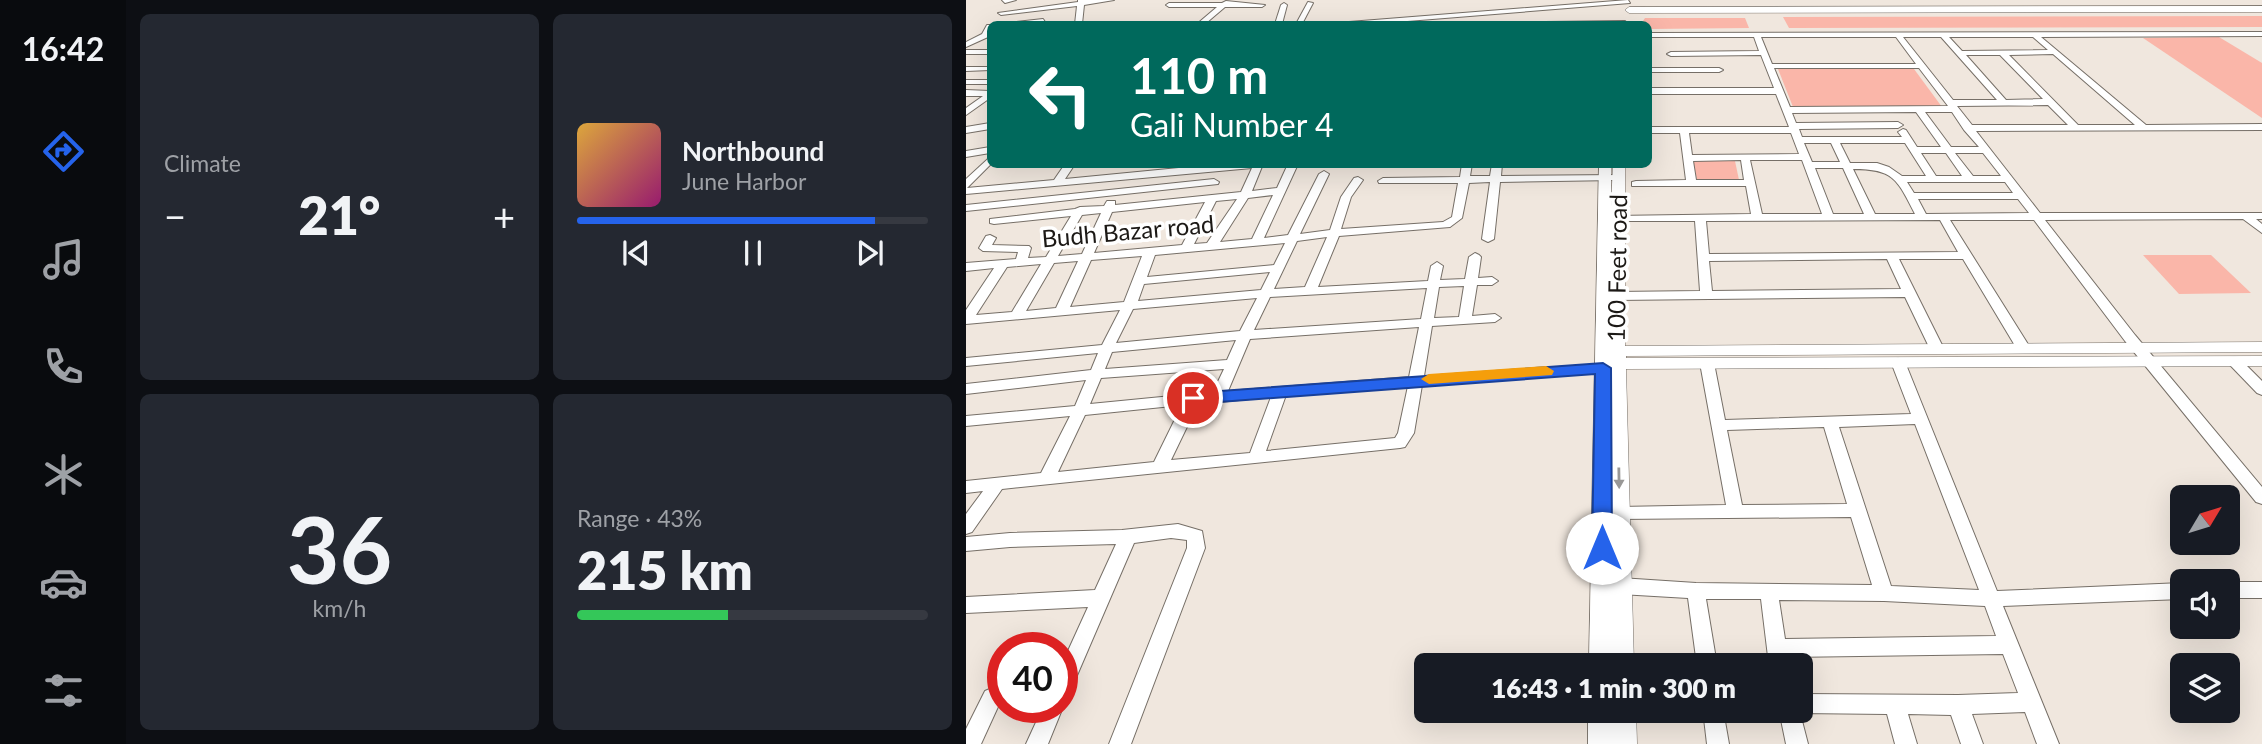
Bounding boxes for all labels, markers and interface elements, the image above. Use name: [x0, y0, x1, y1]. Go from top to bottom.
text: 16:42: [22, 29, 104, 68]
text: 110 m: [1130, 46, 1268, 104]
icon: left: [1015, 49, 1106, 140]
text: Gali Number 4: [1130, 105, 1333, 144]
icon: directions: [39, 127, 88, 176]
text: Northbound: [682, 135, 824, 167]
text: Climate: [164, 149, 241, 177]
text: June Harbor: [682, 167, 806, 195]
text: 21°: [299, 184, 380, 246]
text: −: [164, 193, 186, 239]
text: +: [493, 193, 515, 239]
street label: 100 Feet road: [1601, 194, 1632, 342]
street label: Budh Bazar road: [1040, 209, 1215, 253]
icon: previous: [617, 234, 655, 272]
icon: pause: [734, 234, 772, 272]
icon: next: [851, 234, 889, 272]
icon: music: [39, 235, 88, 284]
icon: phone: [39, 342, 88, 391]
pin: [1163, 368, 1223, 428]
icon: arrive: [1174, 379, 1212, 417]
icon: climate: [39, 450, 88, 499]
one-way arrow: [1613, 467, 1624, 489]
north arrow: [2170, 485, 2240, 555]
map controls: [2170, 485, 2240, 723]
text: 36: [287, 494, 392, 603]
text: Range · 43%: [577, 504, 702, 532]
position arrow: [1565, 511, 1639, 585]
text: 215 km: [577, 539, 753, 601]
icon: car: [39, 558, 88, 607]
button: sound: [2170, 569, 2240, 639]
text: km/h: [313, 594, 366, 622]
speed limit sign: 40: [987, 632, 1078, 723]
button: layers: [2170, 653, 2240, 723]
icon: filters: [39, 666, 88, 715]
text: 16:43 · 1 min · 300 m: [1491, 672, 1736, 704]

